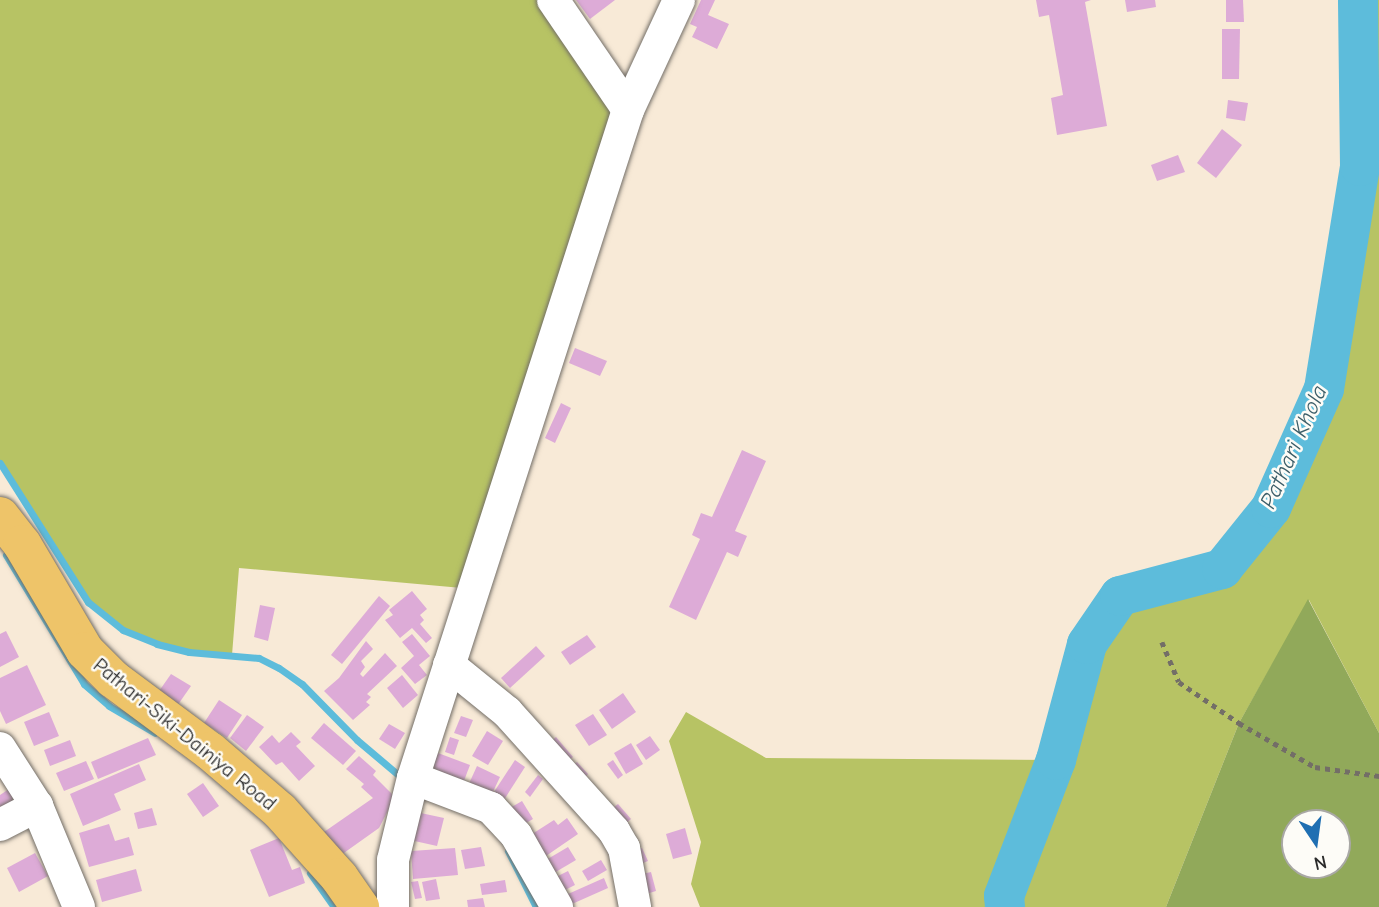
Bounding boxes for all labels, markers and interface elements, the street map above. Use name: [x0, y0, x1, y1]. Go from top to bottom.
water label: Pathari Khola: [1254, 381, 1334, 513]
street label: Pathari-Siki-Dainiya Road: [88, 652, 282, 816]
north arrow: [1281, 809, 1351, 879]
text: N: [1312, 850, 1329, 875]

